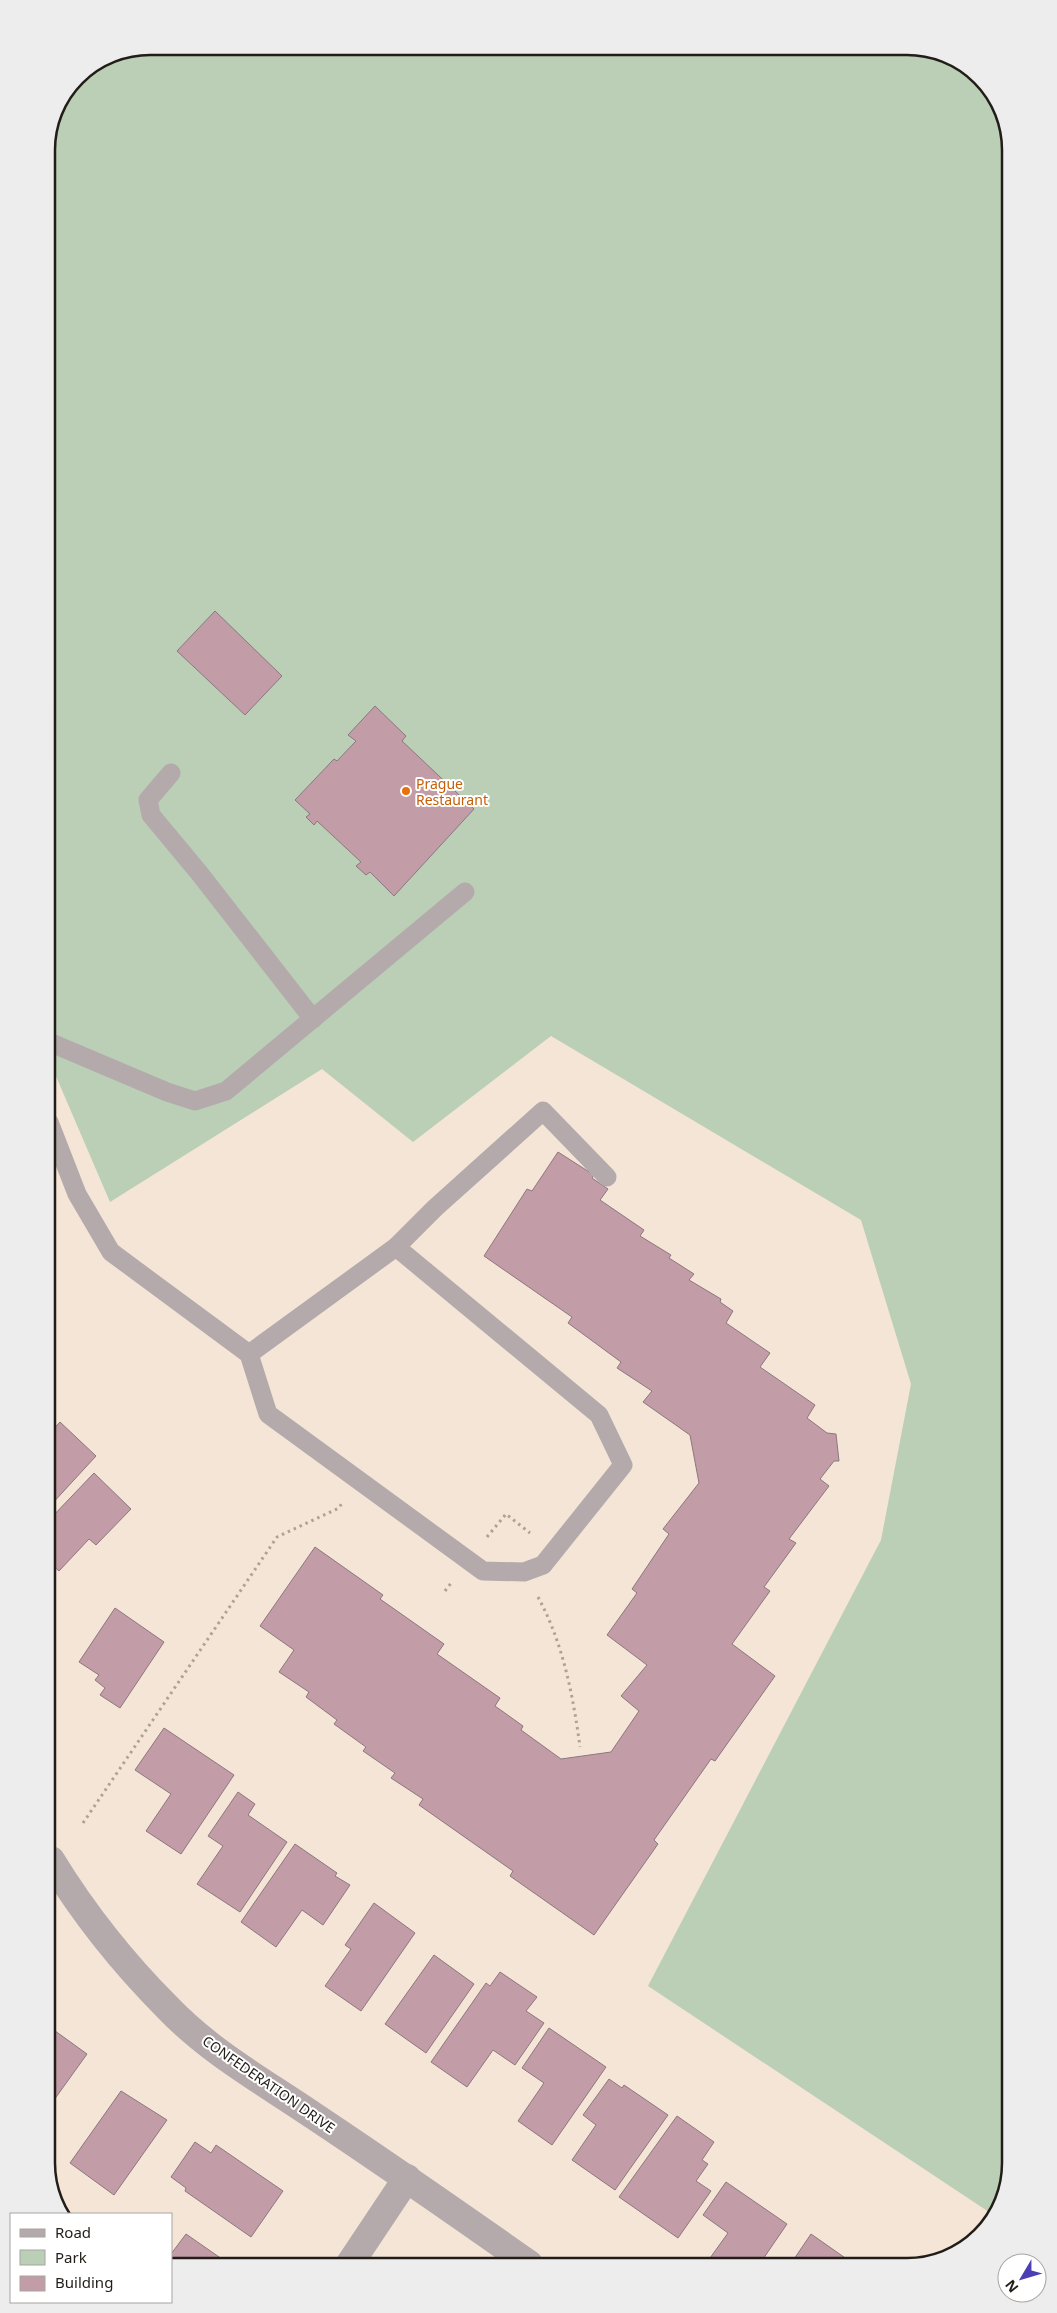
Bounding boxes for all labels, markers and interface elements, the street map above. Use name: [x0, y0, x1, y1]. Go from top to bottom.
place label: Prague Restaurant: [416, 774, 488, 809]
marker: Prague Restaurant: [400, 785, 412, 797]
street label: CONFEDERATION DRIVE: [199, 2031, 339, 2137]
legend: [10, 2213, 172, 2303]
text: Road: [55, 2222, 91, 2242]
text: Park: [55, 2247, 87, 2267]
north arrow: [997, 2253, 1047, 2303]
text: Building: [55, 2272, 113, 2292]
text: N: [1000, 2276, 1022, 2297]

